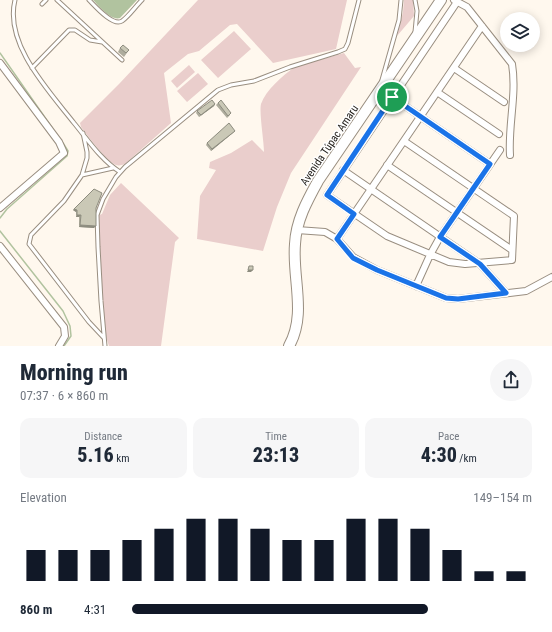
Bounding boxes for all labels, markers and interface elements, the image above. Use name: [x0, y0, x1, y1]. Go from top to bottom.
map controls: [500, 12, 540, 52]
button: layers: [500, 12, 540, 52]
pin: [375, 80, 409, 114]
icon: arrive: [381, 86, 403, 108]
street label: Avenida Túpac Amaru: [298, 103, 361, 188]
button: share: [490, 359, 532, 401]
text: Morning run: [20, 360, 128, 385]
text: 07:37 · 6 × 860 m: [20, 388, 108, 403]
text: Distance: [84, 430, 122, 443]
text: Time: [265, 430, 287, 443]
text: Pace: [438, 430, 459, 443]
text: 5.16: [77, 443, 114, 467]
text: 23:13: [253, 443, 299, 467]
text: 4:30: [421, 443, 457, 467]
text: km: [114, 452, 129, 465]
text: /km: [457, 452, 477, 465]
text: Elevation: [20, 490, 67, 505]
text: 149–154 m: [473, 490, 532, 505]
text: 860 m: [20, 602, 52, 617]
text: 4:31: [84, 602, 106, 617]

